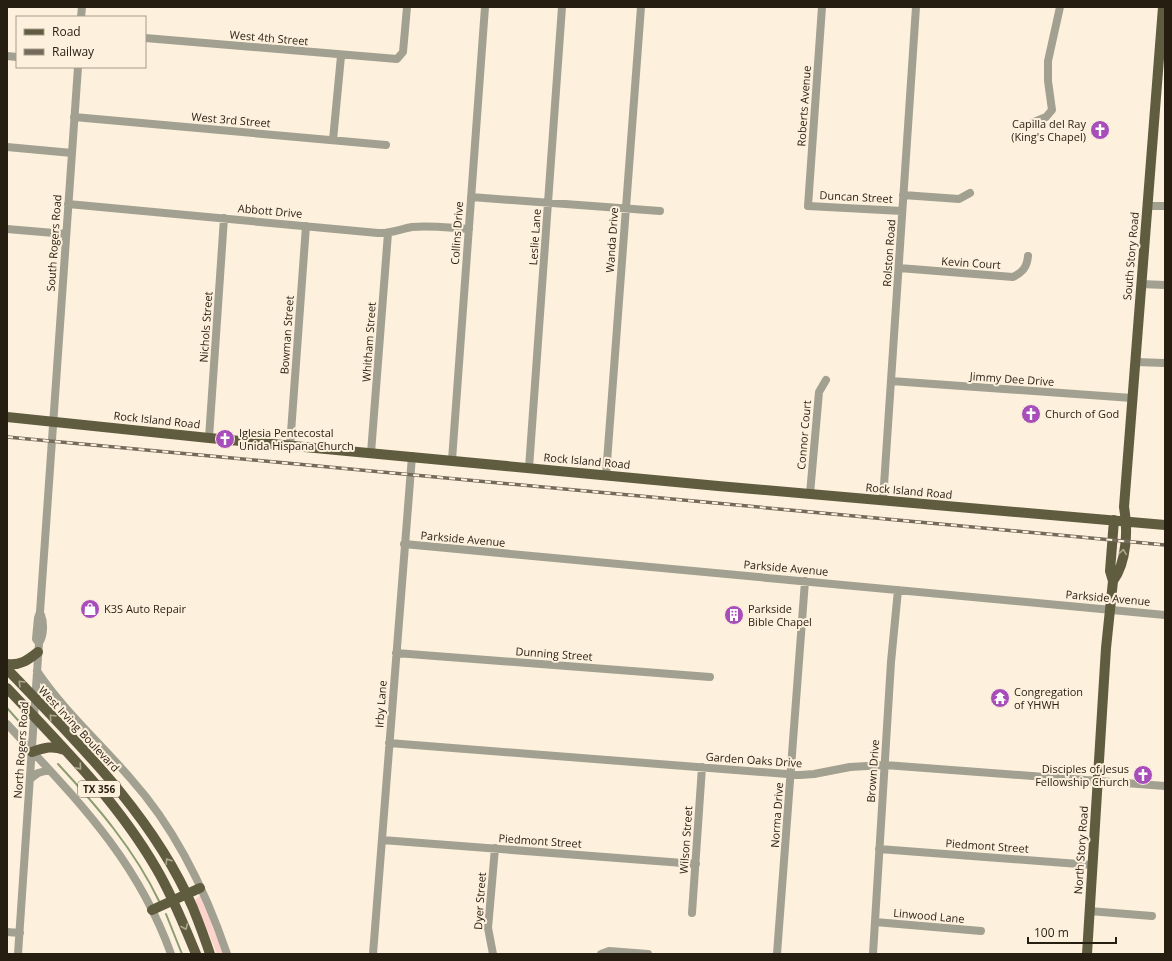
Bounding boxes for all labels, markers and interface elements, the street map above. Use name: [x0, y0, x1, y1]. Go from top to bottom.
legend: [16, 16, 146, 68]
text: Road: [52, 23, 81, 40]
street label: West 4th Street: [229, 27, 309, 48]
text: Railway: [52, 43, 95, 60]
street label: Roberts Avenue: [793, 65, 814, 147]
street label: West 3rd Street: [191, 109, 271, 130]
place label: Capilla del Ray (King's Chapel): [1011, 116, 1086, 144]
church icon: Capilla del Ray (King's Chapel): [1089, 119, 1111, 141]
street label: Duncan Street: [819, 187, 893, 206]
street label: South Rogers Road: [43, 194, 64, 292]
street label: Abbott Drive: [237, 200, 303, 221]
street label: Collins Drive: [447, 201, 466, 265]
street label: Wanda Drive: [602, 207, 621, 273]
street label: Leslie Lane: [525, 208, 544, 266]
street label: South Story Road: [1119, 211, 1142, 301]
street label: Rolston Road: [879, 219, 898, 287]
street label: Kevin Court: [941, 253, 1001, 272]
street label: Nichols Street: [196, 291, 215, 363]
street label: Bowman Street: [276, 295, 297, 375]
street label: Whitham Street: [358, 301, 379, 383]
street label: Jimmy Dee Drive: [968, 368, 1055, 389]
street label: Connor Court: [793, 399, 814, 470]
church icon: Church of God: [1020, 403, 1042, 425]
place label: Church of God: [1045, 406, 1119, 421]
street label: Rock Island Road: [113, 407, 201, 432]
place label: Iglesia Pentecostal Unida Hispana Church: [239, 425, 354, 453]
church icon: Iglesia Pentecostal Unida Hispana Church: [214, 428, 236, 450]
street label: Rock Island Road: [543, 449, 631, 472]
street label: Rock Island Road: [865, 479, 953, 502]
street label: Parkside Avenue: [420, 527, 506, 550]
one-way arrow: [1118, 549, 1127, 555]
street label: Parkside Avenue: [743, 556, 829, 579]
street label: Parkside Avenue: [1065, 586, 1151, 609]
shop icon: K3S Auto Repair: [79, 598, 101, 620]
place label: K3S Auto Repair: [104, 601, 187, 616]
place label: Parkside Bible Chapel: [748, 601, 812, 629]
building icon: Parkside Bible Chapel: [723, 604, 745, 626]
street label: Dunning Street: [515, 643, 593, 664]
one-way arrow: [18, 680, 26, 688]
street label: Irby Lane: [371, 680, 390, 728]
street label: West Irving Boulevard: [36, 683, 123, 775]
place label: Congregation of YHWH: [1014, 684, 1083, 712]
temple icon: Congregation of YHWH: [989, 687, 1011, 709]
street label: North Rogers Road: [10, 701, 31, 799]
one-way arrow: [50, 714, 57, 722]
street label: Brown Drive: [863, 739, 882, 803]
street label: Garden Oaks Drive: [705, 749, 803, 770]
place label: Disciples of Jesus Fellowship Church: [1035, 761, 1129, 789]
one-way arrow: [74, 762, 81, 769]
church icon: Disciples of Jesus Fellowship Church: [1132, 764, 1154, 786]
road number: TX 356: [78, 781, 120, 797]
street label: Norma Drive: [767, 782, 786, 848]
street label: North Story Road: [1070, 805, 1091, 895]
street label: Wilson Street: [676, 806, 695, 874]
street label: Piedmont Street: [498, 830, 582, 851]
street label: Piedmont Street: [945, 835, 1029, 856]
one-way arrow: [165, 858, 172, 865]
street label: Dyer Street: [470, 872, 489, 930]
street label: Linwood Lane: [893, 905, 965, 926]
scale bar: [1028, 919, 1116, 945]
one-way arrow: [180, 923, 188, 931]
text: 100 m: [1034, 924, 1069, 941]

